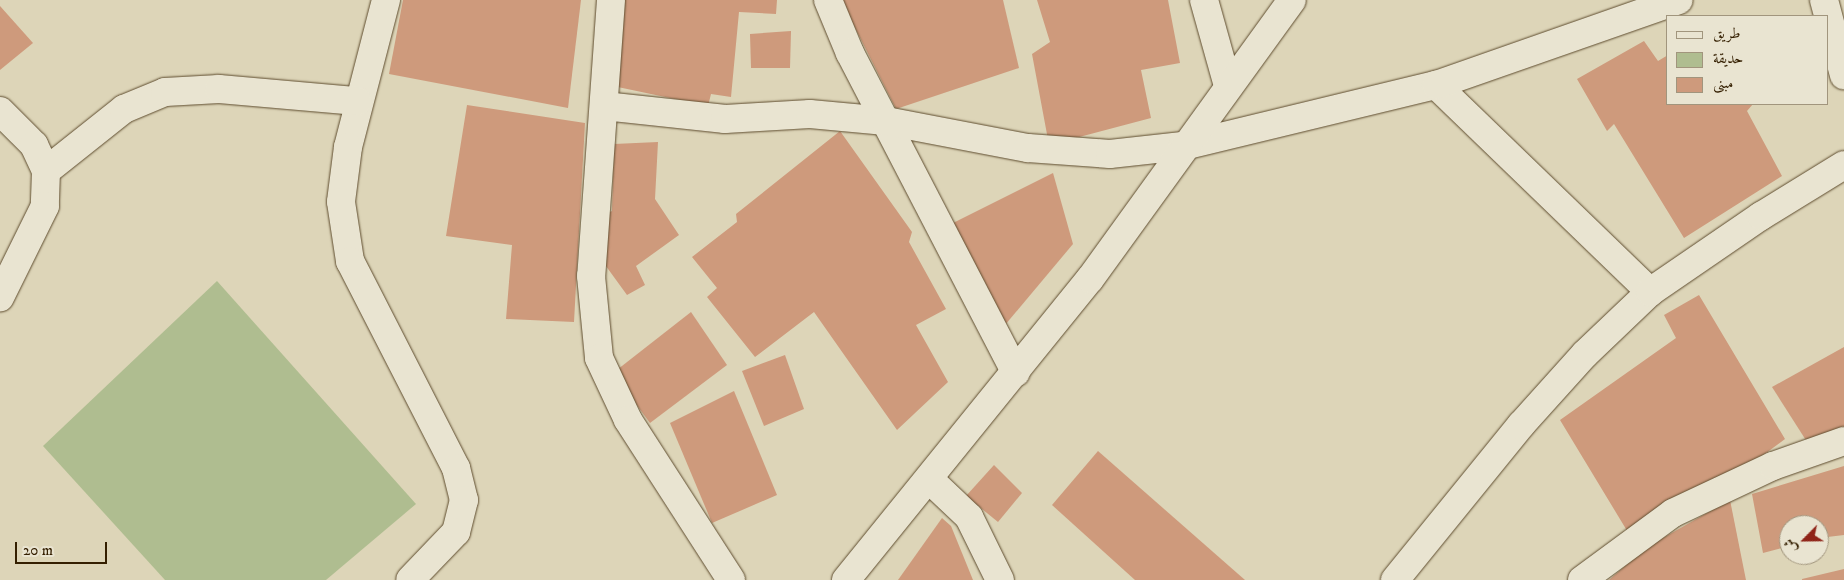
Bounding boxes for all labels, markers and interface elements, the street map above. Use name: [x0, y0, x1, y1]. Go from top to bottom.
legend: [1666, 15, 1829, 105]
text: طريق: [1713, 24, 1740, 43]
text: حديقة: [1713, 49, 1743, 68]
text: مبنى: [1713, 74, 1733, 93]
north arrow: [1779, 515, 1829, 565]
scale bar: [18, 532, 110, 564]
text: ش: [1780, 536, 1802, 555]
text: 20 m: [23, 541, 53, 560]

